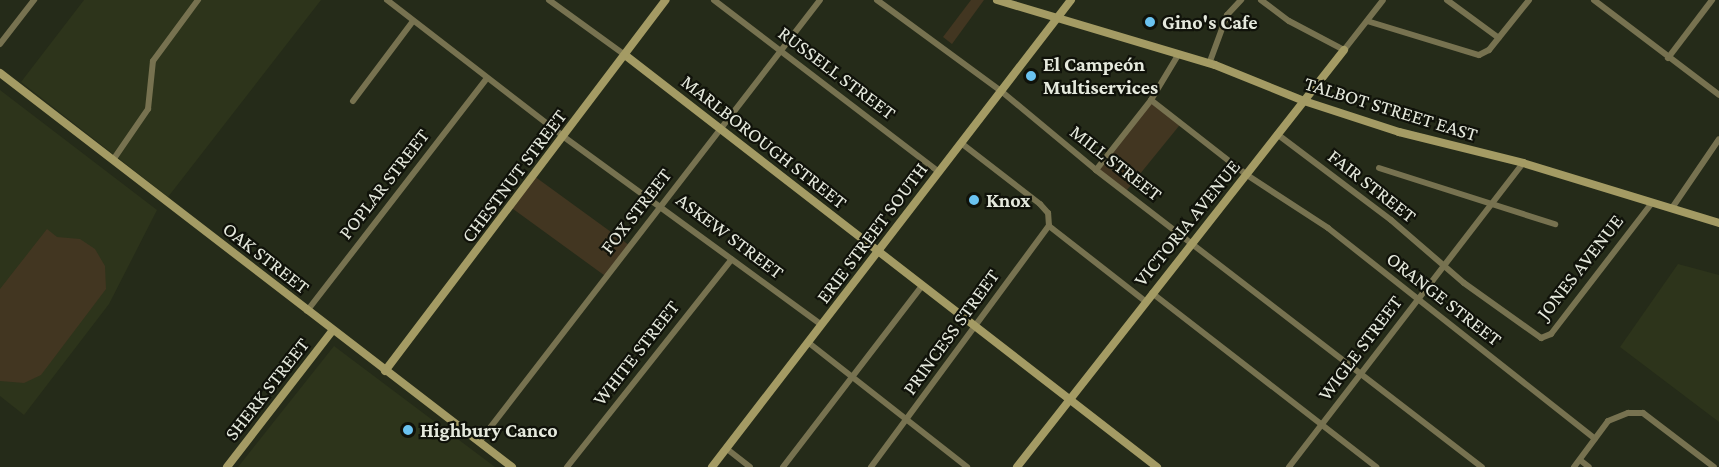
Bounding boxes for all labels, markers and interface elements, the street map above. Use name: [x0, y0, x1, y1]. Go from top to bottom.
place label: Gino's Cafe: [1162, 10, 1258, 34]
marker: Gino's Cafe: [1143, 15, 1157, 29]
street label: RUSSELL STREET: [774, 21, 900, 125]
place label: El Campeón Multiservices: [1043, 52, 1158, 99]
marker: El Campeón Multiservices: [1024, 69, 1038, 83]
street label: MARLBOROUGH STREET: [676, 70, 852, 214]
street label: TALBOT STREET EAST: [1301, 71, 1481, 147]
street label: CHESTNUT STREET: [456, 105, 572, 247]
street label: MILL STREET: [1065, 120, 1167, 206]
street label: POPLAR STREET: [333, 124, 435, 244]
street label: FAIR STREET: [1323, 144, 1421, 228]
street label: VICTORIA AVENUE: [1129, 155, 1245, 291]
street label: ERIE STREET SOUTH: [811, 158, 933, 308]
street label: FOX STREET: [595, 163, 677, 259]
street label: ASKEW STREET: [671, 188, 789, 284]
place label: Knox: [986, 188, 1030, 212]
marker: Knox: [967, 193, 981, 207]
street label: JONES AVENUE: [1531, 210, 1629, 324]
street label: OAK STREET: [218, 217, 314, 299]
street label: ORANGE STREET: [1382, 247, 1506, 351]
street label: PRINCESS STREET: [897, 265, 1005, 399]
street label: WIGLE STREET: [1313, 291, 1407, 405]
street label: WHITE STREET: [587, 296, 685, 410]
street label: SHERK STREET: [220, 333, 314, 445]
place label: Highbury Canco: [420, 418, 558, 442]
marker: Highbury Canco: [401, 423, 415, 437]

